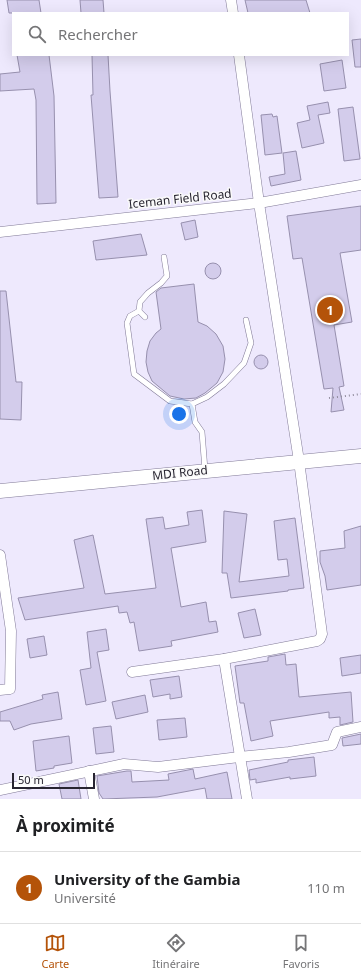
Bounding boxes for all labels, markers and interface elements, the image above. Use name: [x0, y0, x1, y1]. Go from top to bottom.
search box: [12, 12, 349, 56]
icon: search: [26, 23, 48, 45]
text: Rechercher: [58, 24, 138, 44]
street label: Iceman Field Road: [128, 185, 232, 212]
pin: 1: [317, 295, 343, 325]
your location: [169, 404, 189, 424]
street label: MDI Road: [151, 461, 209, 484]
scale bar: [12, 771, 95, 790]
text: 50 m: [18, 772, 44, 787]
text: À proximité: [16, 814, 115, 837]
text: University of the Gambia: [54, 869, 240, 889]
text: 1: [25, 879, 33, 897]
text: 110 m: [307, 879, 345, 897]
text: Université: [54, 889, 116, 907]
tab: Carte: [41, 932, 69, 971]
tab: Itinéraire: [152, 932, 200, 971]
tab: Favoris: [283, 932, 319, 971]

